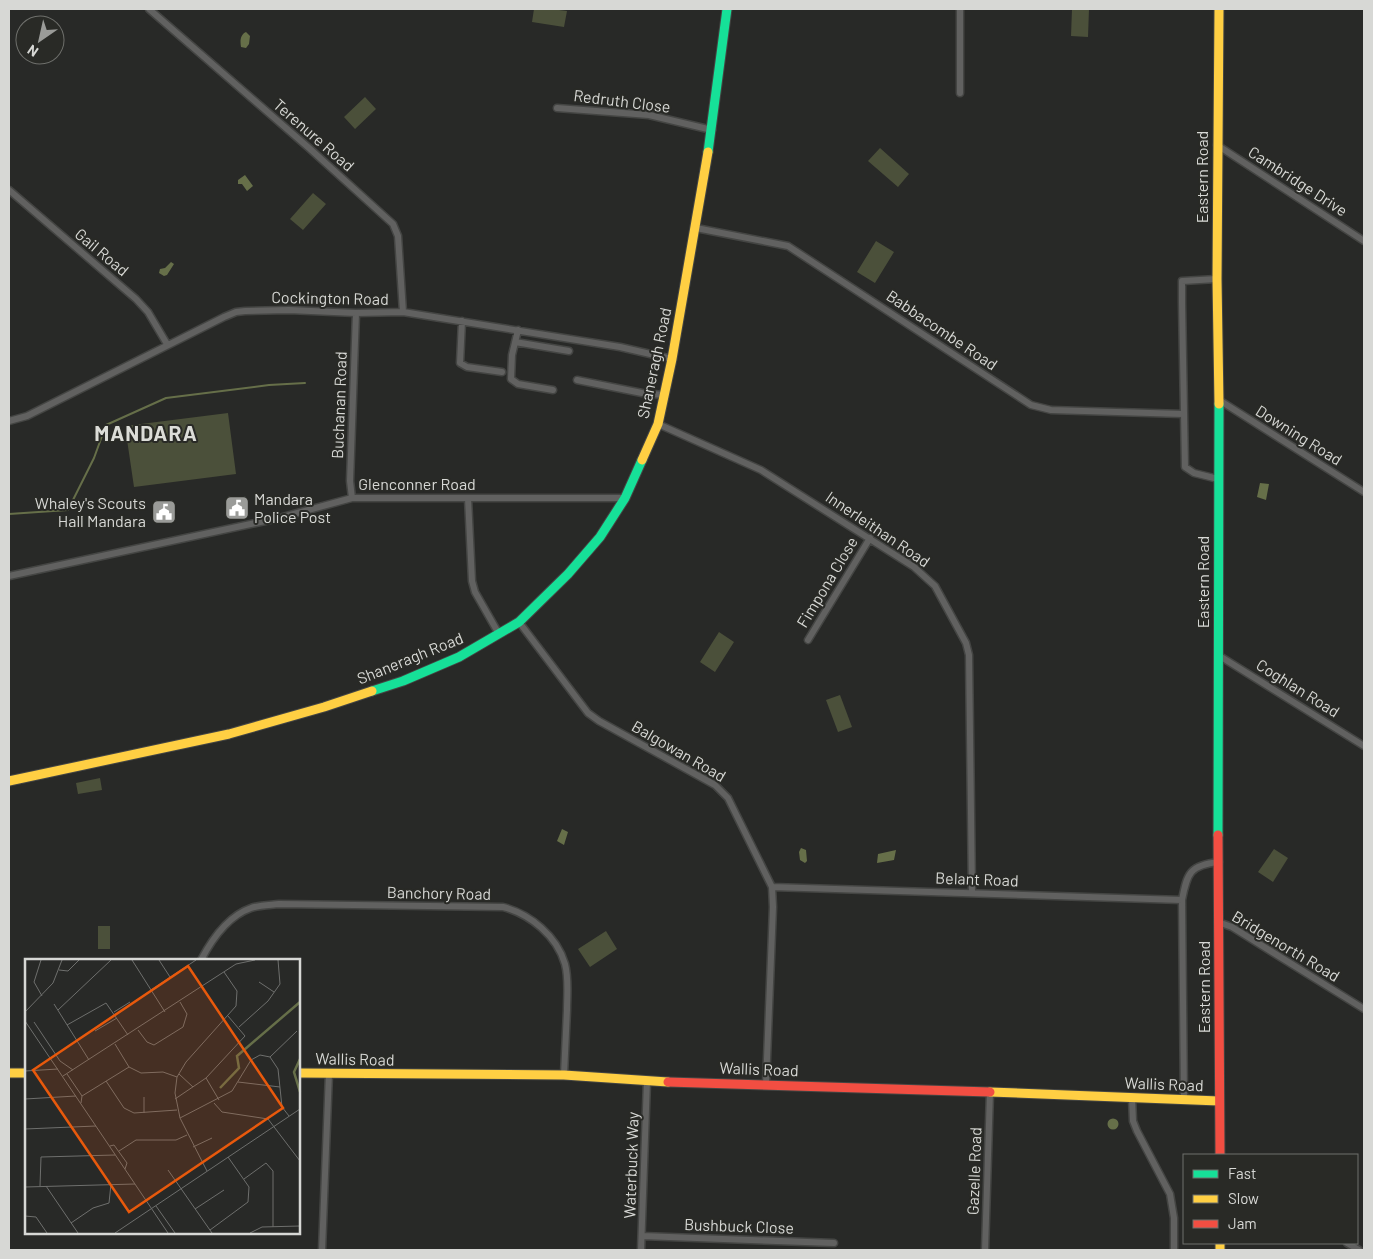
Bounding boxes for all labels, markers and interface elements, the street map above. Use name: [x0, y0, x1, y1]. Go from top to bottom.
north arrow: [15, 15, 65, 65]
text: N: [24, 42, 41, 61]
street label: Redruth Close: [573, 85, 672, 116]
street label: Terenure Road: [270, 94, 359, 175]
street label: Eastern Road: [1192, 131, 1211, 223]
street label: Cambridge Drive: [1245, 141, 1351, 220]
street label: Gail Road: [72, 224, 133, 280]
street label: Babbacombe Road: [883, 285, 1001, 374]
street label: Cockington Road: [271, 287, 389, 308]
street label: Shaneragh Road: [632, 306, 675, 420]
street label: Buchanan Road: [327, 351, 350, 459]
street label: Downing Road: [1253, 400, 1346, 469]
district label: MANDARA: [94, 420, 198, 445]
street label: Glenconner Road: [358, 474, 476, 493]
street label: Innerleithan Road: [822, 487, 934, 571]
place label: Mandara Police Post: [254, 489, 331, 526]
place label: Whaley's Scouts Hall Mandara: [35, 493, 146, 530]
public building icon: Mandara Police Post: [224, 495, 250, 521]
public building icon: Whaley's Scouts Hall Mandara: [151, 499, 177, 525]
street label: Fimpona Close: [792, 533, 861, 630]
street label: Eastern Road: [1193, 536, 1212, 628]
street label: Shaneragh Road: [354, 628, 466, 687]
street label: Coghlan Road: [1253, 654, 1343, 721]
street label: Balgowan Road: [629, 716, 730, 785]
street label: Belant Road: [935, 868, 1019, 889]
street label: Banchory Road: [387, 882, 491, 903]
street label: Bridgenorth Road: [1229, 906, 1343, 985]
street label: Eastern Road: [1194, 941, 1213, 1033]
inset map: [25, 959, 300, 1234]
street label: Wallis Road: [315, 1048, 395, 1069]
street label: Wallis Road: [719, 1058, 799, 1079]
street label: Wallis Road: [1124, 1073, 1204, 1094]
street label: Waterbuck Way: [619, 1111, 642, 1219]
street label: Gazelle Road: [962, 1127, 985, 1215]
legend: [1183, 1154, 1358, 1244]
text: Fast: [1228, 1164, 1256, 1182]
text: Slow: [1228, 1189, 1259, 1207]
street label: Bushbuck Close: [684, 1214, 794, 1237]
text: Jam: [1228, 1214, 1257, 1232]

